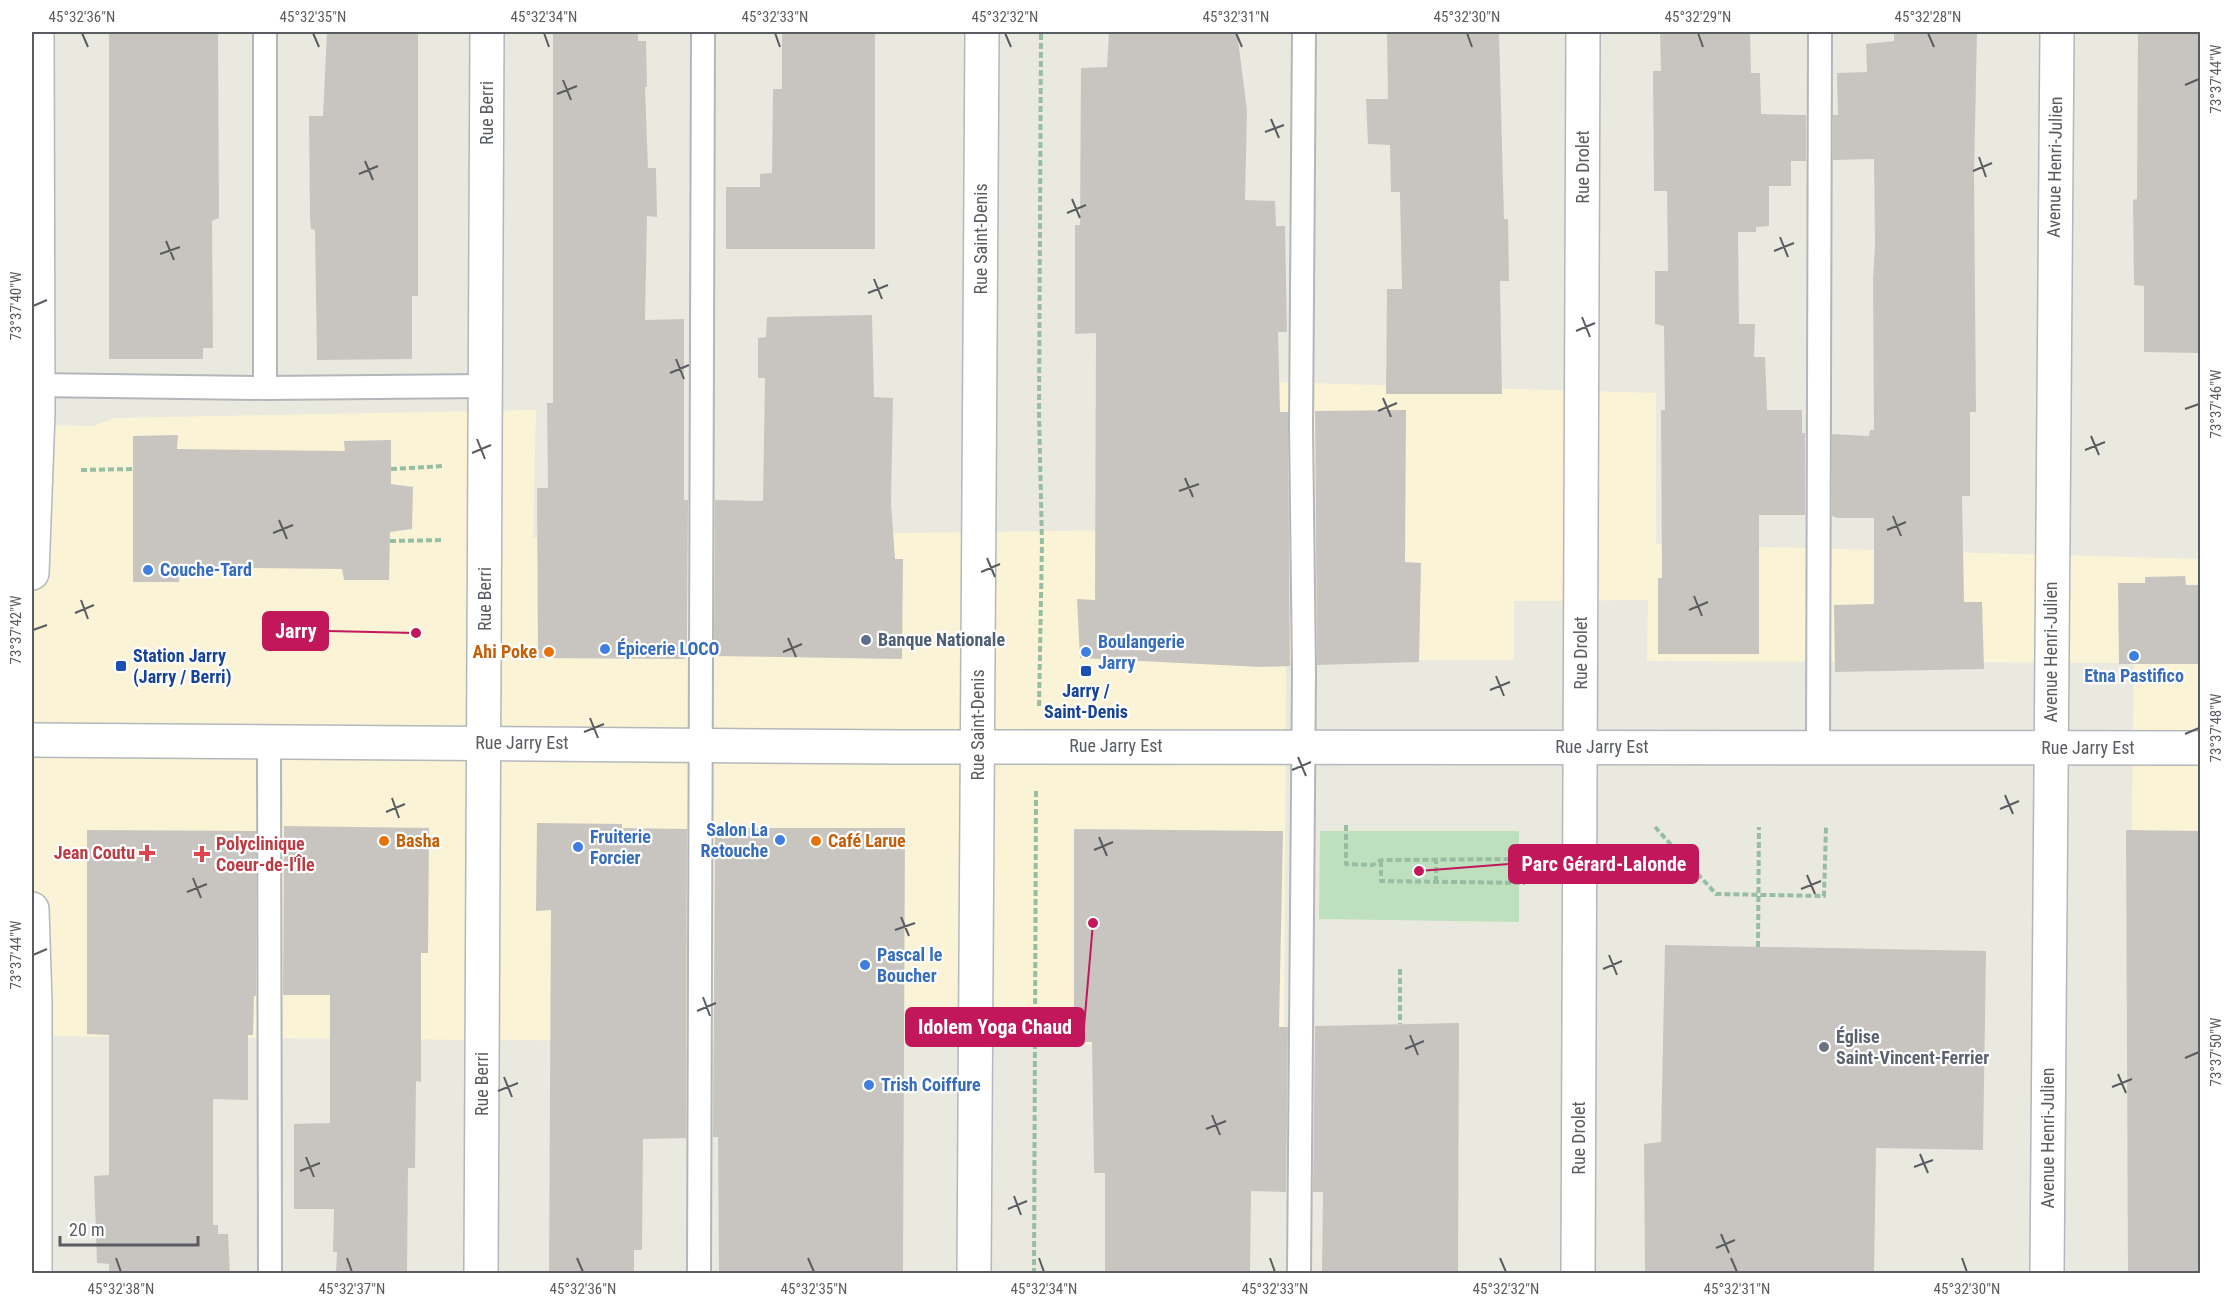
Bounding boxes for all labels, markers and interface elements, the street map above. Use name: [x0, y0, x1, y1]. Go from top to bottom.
text: 45°32'36"N: [49, 8, 115, 26]
text: 45°32'35"N: [280, 8, 346, 26]
text: 45°32'34"N: [511, 8, 577, 26]
text: 45°32'33"N: [742, 8, 808, 26]
text: 45°32'32"N: [972, 8, 1038, 26]
text: 45°32'31"N: [1203, 8, 1269, 26]
text: 45°32'30"N: [1434, 8, 1500, 26]
text: 45°32'29"N: [1665, 8, 1731, 26]
text: 45°32'28"N: [1895, 8, 1961, 26]
text: 73°37'44"W: [2207, 44, 2225, 113]
street label: Rue Berri: [476, 81, 497, 145]
street label: Avenue Henri-Julien: [2043, 96, 2066, 238]
street label: Rue Drolet: [1572, 130, 1593, 204]
street label: Rue Saint-Denis: [970, 183, 991, 295]
text: 73°37'40"W: [7, 271, 25, 340]
text: 73°37'46"W: [2207, 369, 2225, 438]
place label: Couche-Tard: [160, 559, 252, 580]
marker: Couche-Tard: [141, 563, 155, 577]
street label: Rue Berri: [474, 567, 495, 631]
street label: Avenue Henri-Julien: [2040, 581, 2061, 723]
text: 73°37'42"W: [7, 595, 25, 664]
callout: Jarry: [263, 612, 328, 650]
street label: Rue Drolet: [1570, 616, 1591, 690]
text: Jarry: [275, 619, 317, 643]
place label: Banque Nationale: [878, 629, 1005, 650]
place label: Boulangerie Jarry: [1098, 631, 1185, 673]
marker: Banque Nationale: [859, 633, 873, 647]
place label: Épicerie LOCO: [617, 638, 720, 659]
place label: Ahi Poke: [473, 641, 537, 662]
marker: Épicerie LOCO: [598, 642, 612, 656]
place label: Station Jarry (Jarry / Berri): [133, 645, 231, 688]
marker: Ahi Poke: [542, 645, 556, 659]
marker: Boulangerie Jarry: [1079, 645, 1093, 659]
marker: Etna Pastifico: [2127, 649, 2141, 663]
marker: Station Jarry (Jarry / Berri): [114, 659, 128, 673]
marker: Jarry / Saint-Denis: [1079, 664, 1093, 678]
place label: Etna Pastifico: [2084, 665, 2184, 686]
street label: Rue Saint-Denis: [967, 669, 988, 781]
place label: Jarry / Saint-Denis: [1044, 680, 1128, 722]
text: 73°37'48"W: [2207, 693, 2225, 762]
street label: Rue Jarry Est: [475, 732, 569, 753]
street label: Rue Jarry Est: [1069, 735, 1163, 756]
street label: Rue Jarry Est: [1555, 736, 1649, 757]
street label: Rue Jarry Est: [2041, 737, 2135, 758]
place label: Salon La Retouche: [701, 819, 768, 861]
place label: Fruiterie Forcier: [590, 826, 651, 868]
place label: Basha: [396, 830, 440, 851]
place label: Café Larue: [828, 830, 906, 851]
place label: Polyclinique Coeur-de-l'Île: [216, 833, 315, 875]
marker: Salon La Retouche: [773, 833, 787, 847]
marker: Basha: [377, 834, 391, 848]
marker: Café Larue: [809, 834, 823, 848]
marker: Fruiterie Forcier: [571, 840, 585, 854]
place label: Jean Coutu: [54, 842, 135, 863]
marker: Polyclinique Coeur-de-l'Île: [193, 845, 211, 863]
callout: Parc Gérard-Lalonde: [1509, 845, 1698, 883]
marker: Jean Coutu: [140, 846, 154, 860]
text: Parc Gérard-Lalonde: [1522, 852, 1686, 876]
text: 73°37'44"W: [7, 920, 25, 989]
place label: Pascal le Boucher: [877, 944, 943, 986]
marker: Pascal le Boucher: [858, 958, 872, 972]
callout: Idolem Yoga Chaud: [906, 1008, 1084, 1046]
text: Idolem Yoga Chaud: [918, 1015, 1072, 1039]
text: 73°37'50"W: [2207, 1017, 2225, 1086]
place label: Église Saint-Vincent-Ferrier: [1836, 1026, 1989, 1068]
marker: Église Saint-Vincent-Ferrier: [1817, 1040, 1831, 1054]
street label: Rue Berri: [471, 1052, 492, 1116]
street label: Avenue Henri-Julien: [2037, 1067, 2058, 1209]
place label: Trish Coiffure: [881, 1074, 981, 1095]
marker: Trish Coiffure: [862, 1078, 876, 1092]
street label: Rue Drolet: [1568, 1101, 1589, 1175]
scale bar: [60, 1209, 198, 1247]
text: 20 m: [69, 1219, 104, 1240]
text: 45°32'38"N: [88, 1280, 154, 1298]
text: 45°32'37"N: [319, 1280, 385, 1298]
text: 45°32'36"N: [550, 1280, 616, 1298]
text: 45°32'35"N: [781, 1280, 847, 1298]
text: 45°32'34"N: [1011, 1280, 1077, 1298]
text: 45°32'33"N: [1242, 1280, 1308, 1298]
text: 45°32'32"N: [1473, 1280, 1539, 1298]
text: 45°32'31"N: [1704, 1280, 1770, 1298]
text: 45°32'30"N: [1934, 1280, 2000, 1298]

